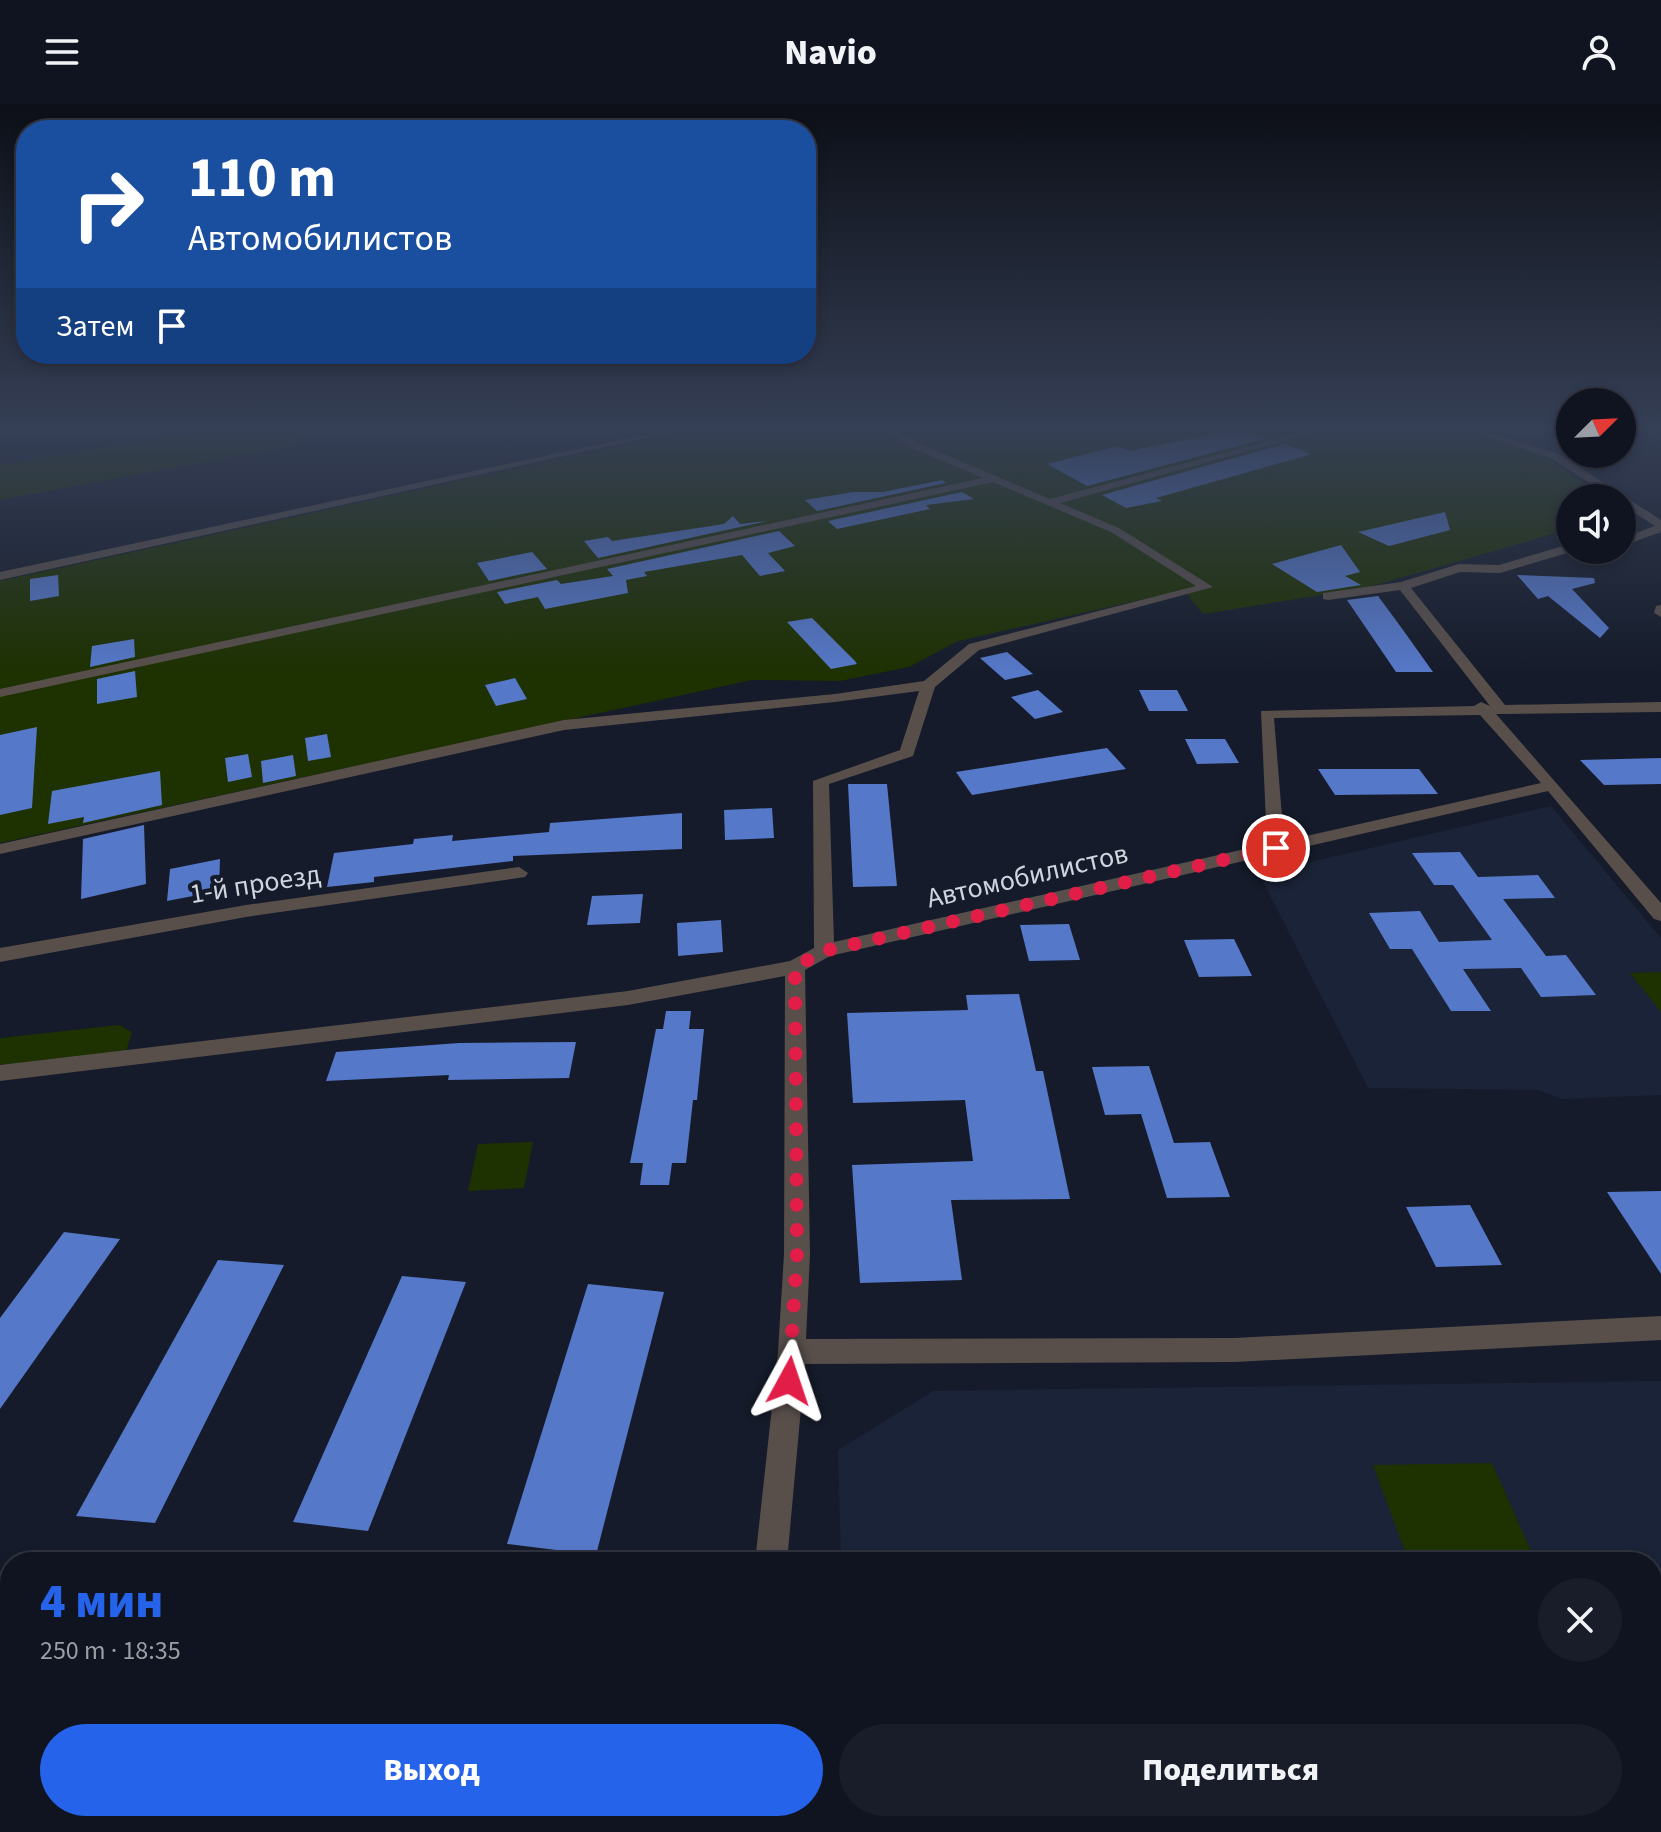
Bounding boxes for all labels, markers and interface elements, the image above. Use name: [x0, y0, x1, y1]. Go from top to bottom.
text: Navio: [784, 27, 877, 78]
icon: menu: [40, 30, 84, 74]
icon: person: [1577, 30, 1621, 74]
text: 110 m: [188, 139, 336, 218]
icon: right: [56, 152, 160, 256]
text: Автомобилистов: [188, 213, 452, 264]
icon: arrive: [150, 304, 194, 348]
text: Затем: [56, 305, 134, 348]
north arrow: [1556, 388, 1636, 468]
map controls: [1556, 388, 1636, 564]
button: sound: [1556, 484, 1636, 564]
pin: [1242, 814, 1310, 882]
icon: arrive: [1254, 826, 1298, 870]
street label: Автомобилистов: [923, 833, 1132, 919]
street label: 1-й проезд: [187, 854, 323, 914]
position arrow: [747, 1339, 831, 1423]
text: 4 мин: [40, 1568, 163, 1636]
button: close: [1538, 1578, 1622, 1662]
text: 250 m · 18:35: [40, 1632, 181, 1669]
button: Выход: [40, 1724, 823, 1816]
button: Поделиться: [839, 1724, 1622, 1816]

